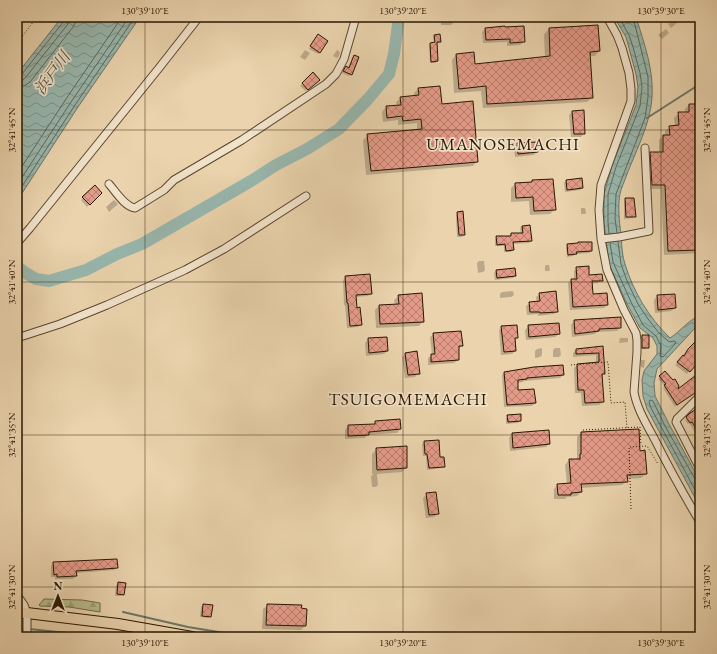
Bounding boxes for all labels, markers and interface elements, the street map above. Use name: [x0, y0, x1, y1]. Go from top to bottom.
text: 130°39'10"E: [121, 4, 169, 17]
text: 130°39'20"E: [379, 4, 427, 17]
text: 130°39'30"E: [637, 4, 685, 17]
water label: 浜戸川: [29, 46, 76, 99]
text: 32°41'45"N: [5, 107, 18, 152]
text: 32°41'45"N: [700, 107, 713, 152]
district label: UMANOSEMACHI: [426, 133, 580, 155]
text: 32°41'40"N: [5, 259, 18, 304]
text: 32°41'40"N: [700, 259, 713, 304]
district label: TSUIGOMEMACHI: [328, 388, 488, 410]
text: 32°41'35"N: [5, 412, 18, 457]
text: 32°41'35"N: [700, 412, 713, 457]
text: 32°41'30"N: [5, 564, 18, 609]
text: 32°41'30"N: [700, 564, 713, 609]
north arrow: [38, 576, 78, 616]
text: N: [54, 579, 63, 593]
text: 130°39'10"E: [121, 636, 169, 649]
text: 130°39'20"E: [379, 636, 427, 649]
text: 130°39'30"E: [637, 636, 685, 649]

